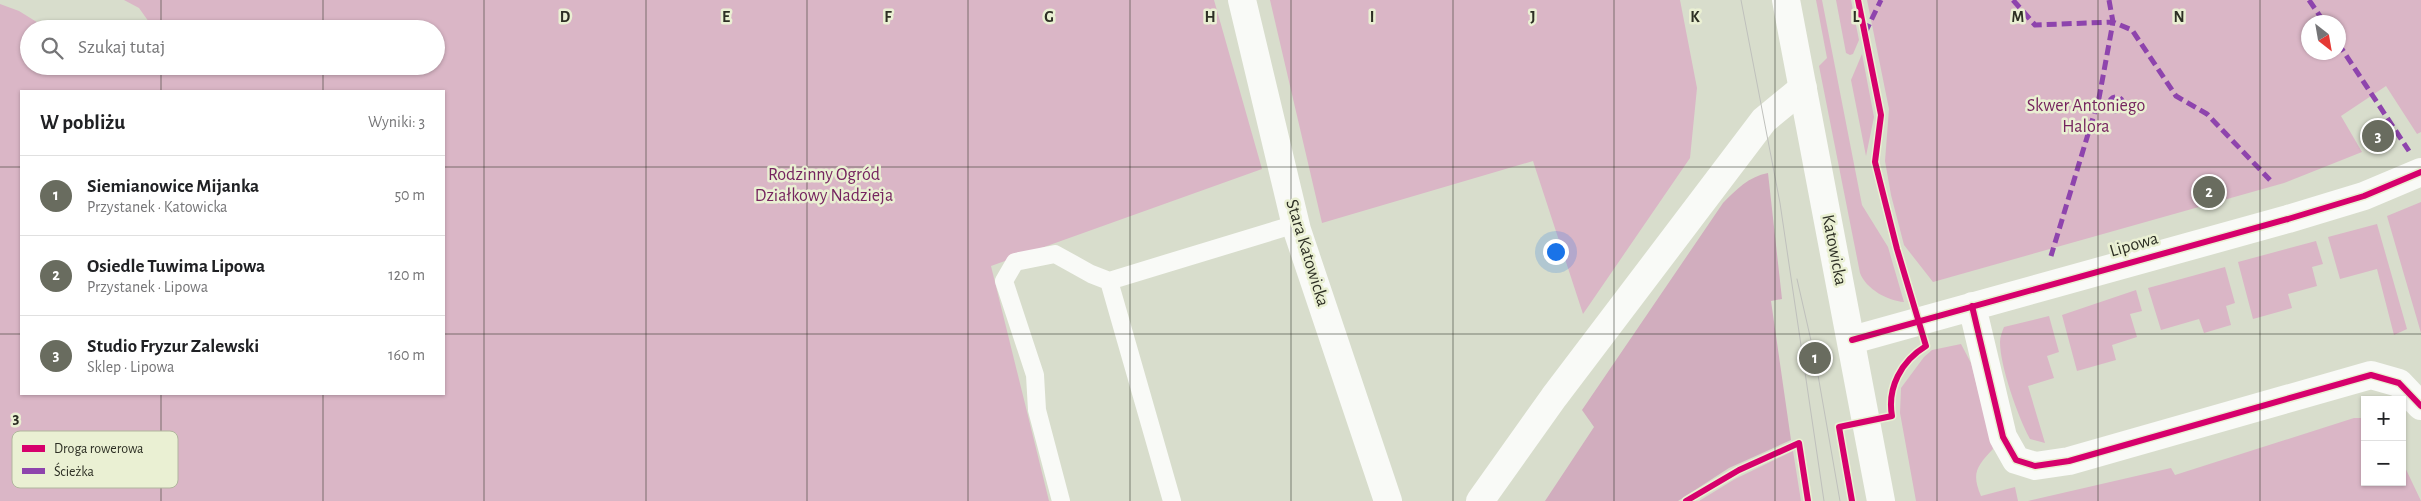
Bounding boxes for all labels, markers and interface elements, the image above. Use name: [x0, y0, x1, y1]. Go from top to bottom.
text: D: [560, 9, 571, 25]
text: E: [722, 9, 730, 25]
text: F: [884, 9, 892, 25]
text: G: [1044, 9, 1054, 25]
text: H: [1204, 9, 1216, 25]
text: I: [1370, 9, 1374, 25]
text: J: [1530, 9, 1536, 25]
text: K: [1690, 9, 1700, 25]
text: L: [1853, 9, 1860, 25]
text: M: [2012, 9, 2024, 25]
text: N: [2173, 9, 2185, 25]
north arrow: [2301, 15, 2346, 60]
search box: [20, 20, 445, 75]
icon: search: [38, 34, 66, 62]
text: Szukaj tutaj: [78, 38, 165, 57]
park label: Skwer Antoniego Halora: [2027, 97, 2145, 136]
text: W pobliżu: [40, 112, 125, 133]
text: Wyniki: 3: [368, 114, 425, 130]
pin: 3: [2362, 117, 2394, 155]
park label: Rodzinny Ogród Działkowy Nadzieja: [755, 166, 893, 205]
pin: 2: [2193, 173, 2225, 211]
text: Siemianowice Mijanka: [87, 177, 259, 196]
text: 1: [53, 187, 59, 203]
text: 50 m: [394, 187, 425, 203]
street label: Stara Katowicka: [1282, 197, 1332, 309]
text: Przystanek · Katowicka: [87, 199, 228, 215]
street label: Katowicka: [1818, 213, 1850, 287]
street label: Lipowa: [2108, 229, 2160, 261]
your location: [1543, 239, 1569, 265]
text: Osiedle Tuwima Lipowa: [87, 257, 265, 276]
text: 2: [52, 267, 60, 283]
text: 120 m: [388, 267, 425, 283]
text: Przystanek · Lipowa: [87, 279, 208, 295]
text: Studio Fryzur Zalewski: [87, 337, 259, 356]
pin: 1: [1799, 339, 1831, 377]
text: 3: [53, 347, 59, 363]
text: 160 m: [388, 347, 425, 363]
text: Sklep · Lipowa: [87, 359, 174, 375]
map controls: [2361, 396, 2406, 486]
button: +: [2361, 396, 2406, 441]
text: 3: [13, 410, 20, 426]
legend: [12, 431, 178, 488]
button: −: [2361, 441, 2406, 486]
text: Droga rowerowa: [54, 442, 144, 456]
text: Ścieżka: [54, 462, 94, 479]

